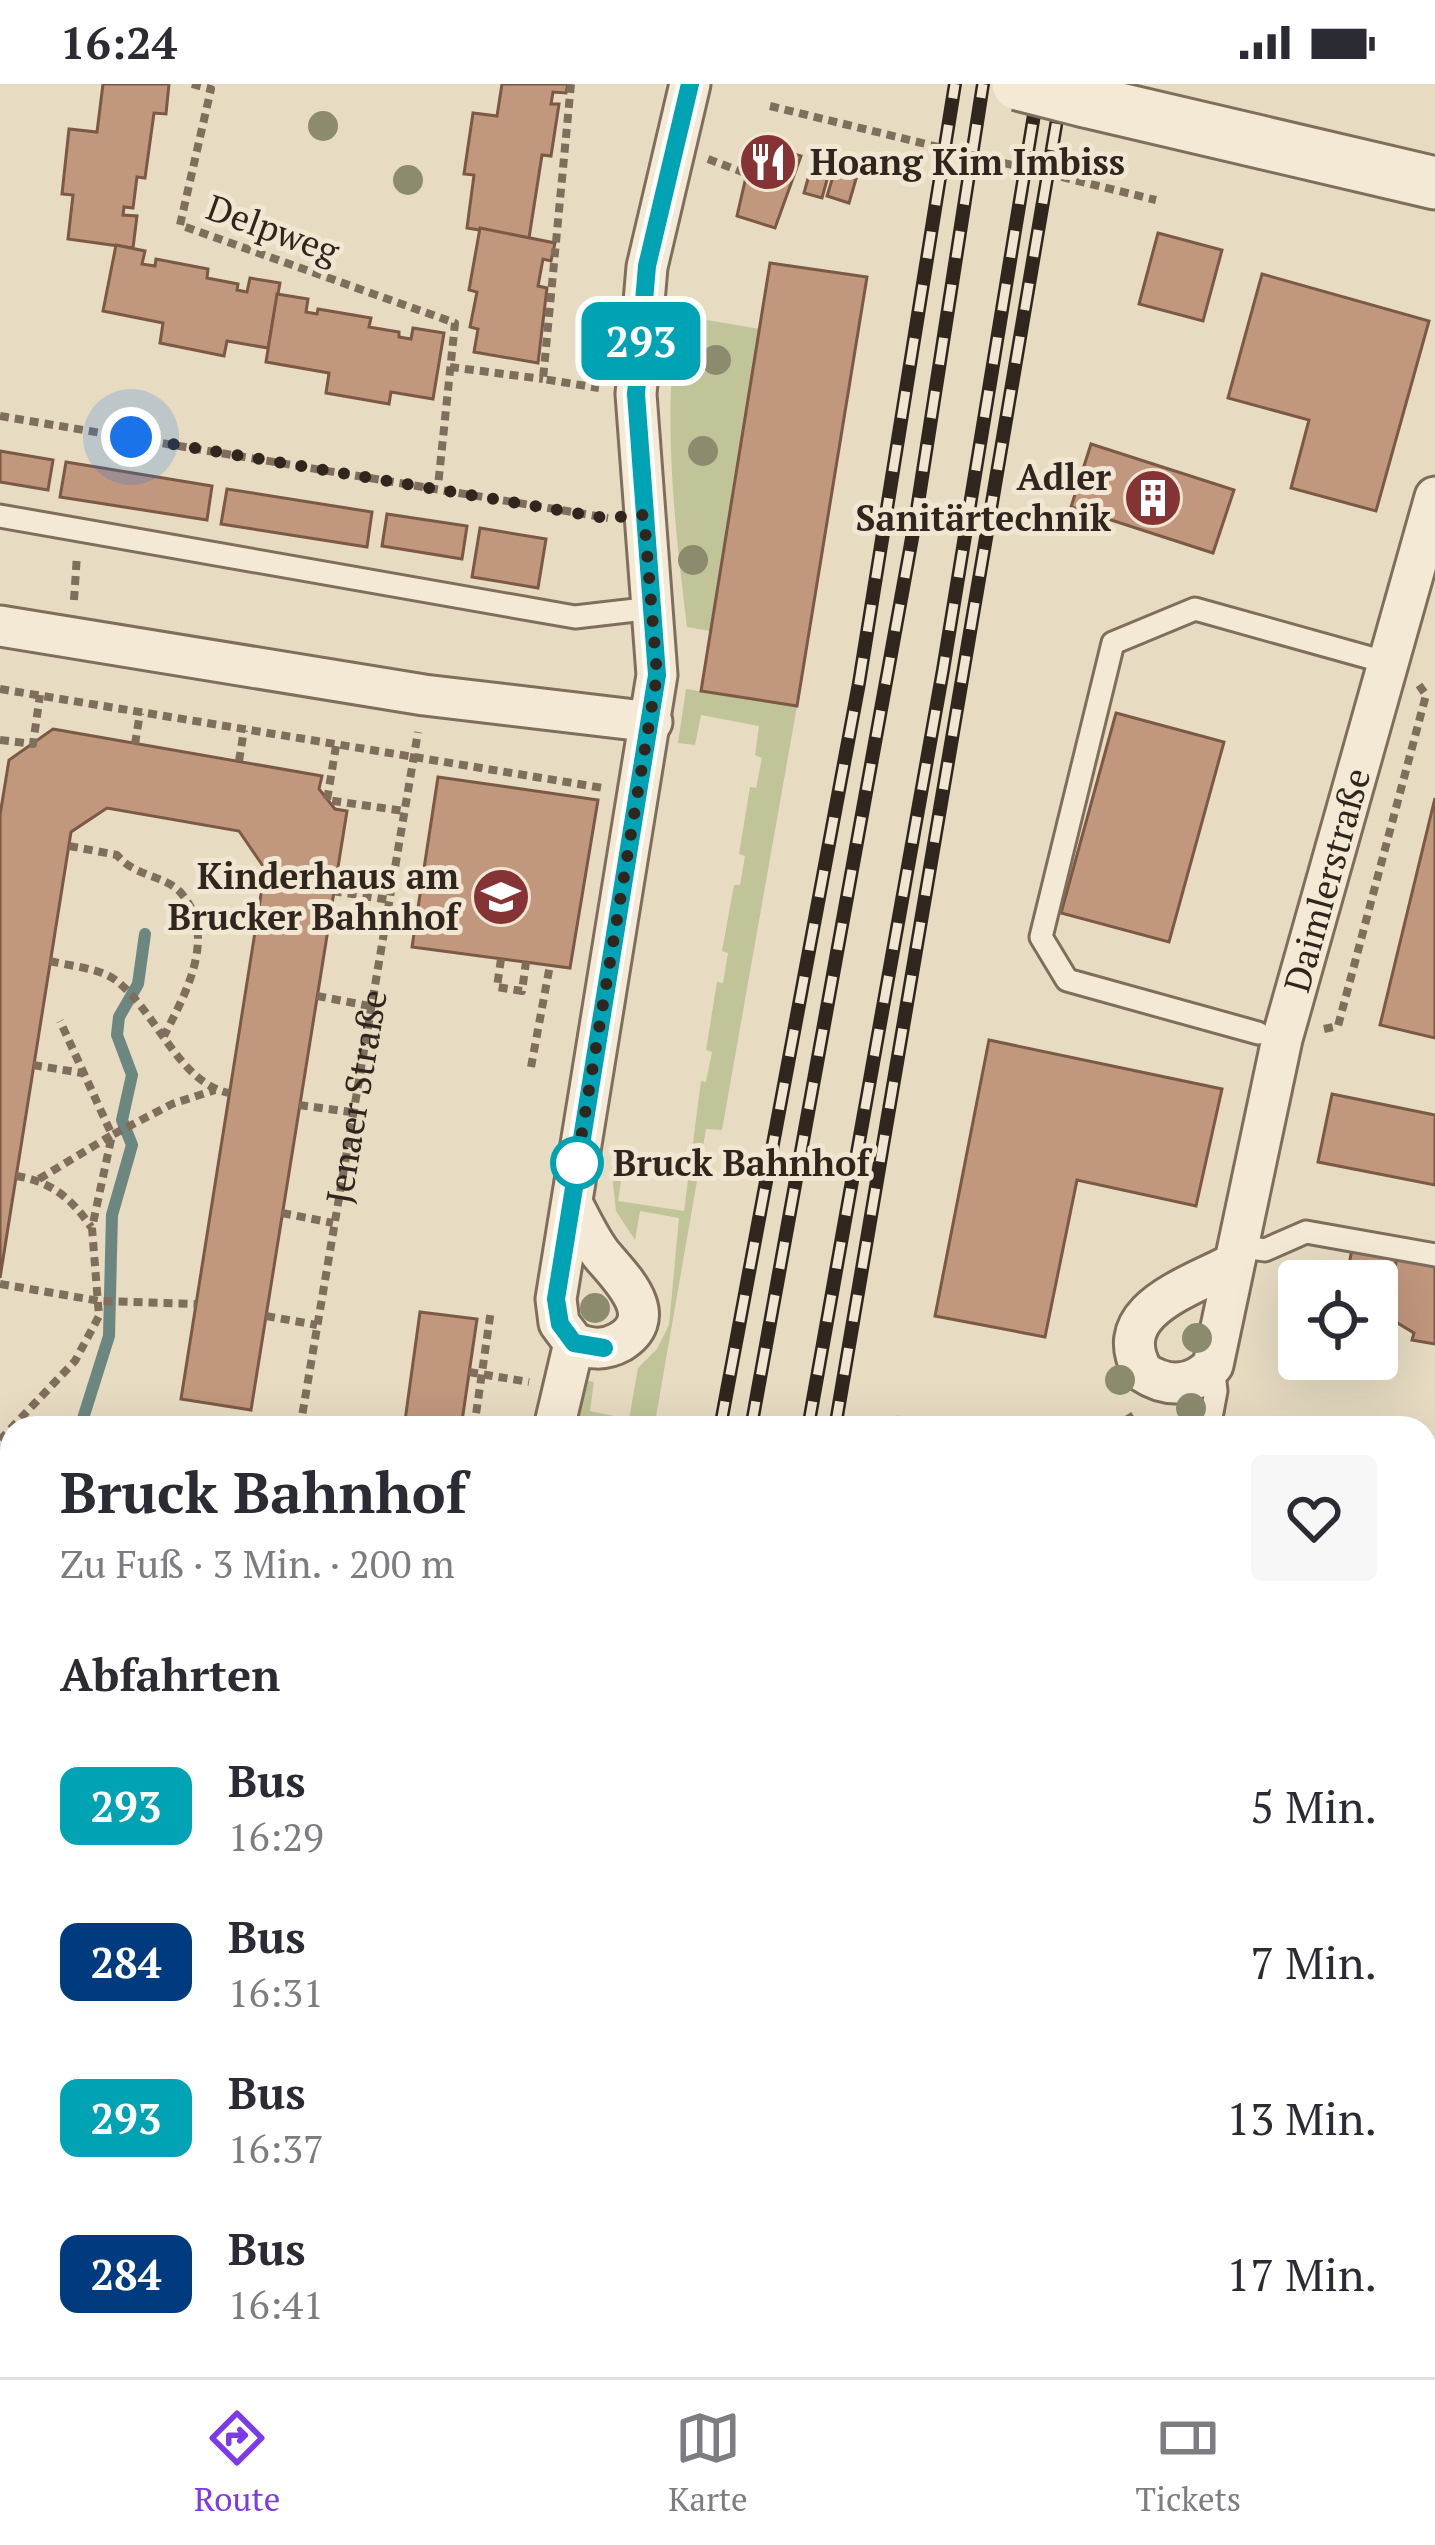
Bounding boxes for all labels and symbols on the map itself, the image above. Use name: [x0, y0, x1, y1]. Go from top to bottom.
restaurant icon: Hoang Kim Imbiss: [737, 131, 799, 193]
place label: Hoang Kim Imbiss: [810, 138, 1125, 185]
street label: Delpweg: [201, 183, 347, 274]
line badge: 293: [572, 302, 710, 380]
your location: [101, 407, 161, 467]
place label: Adler Sanitärtechnik: [856, 453, 1111, 541]
building icon: Adler Sanitärtechnik: [1122, 467, 1184, 529]
street label: Daimlerstraße: [1272, 763, 1380, 997]
place label: Kinderhaus am Brucker Bahnhof: [168, 852, 462, 940]
school or university icon: Kinderhaus am Brucker Bahnhof: [470, 866, 532, 928]
street label: Jenaer Straße: [314, 986, 397, 1207]
marker: Bruck Bahnhof: [552, 1138, 602, 1188]
place label: Bruck Bahnhof: [613, 1139, 872, 1186]

